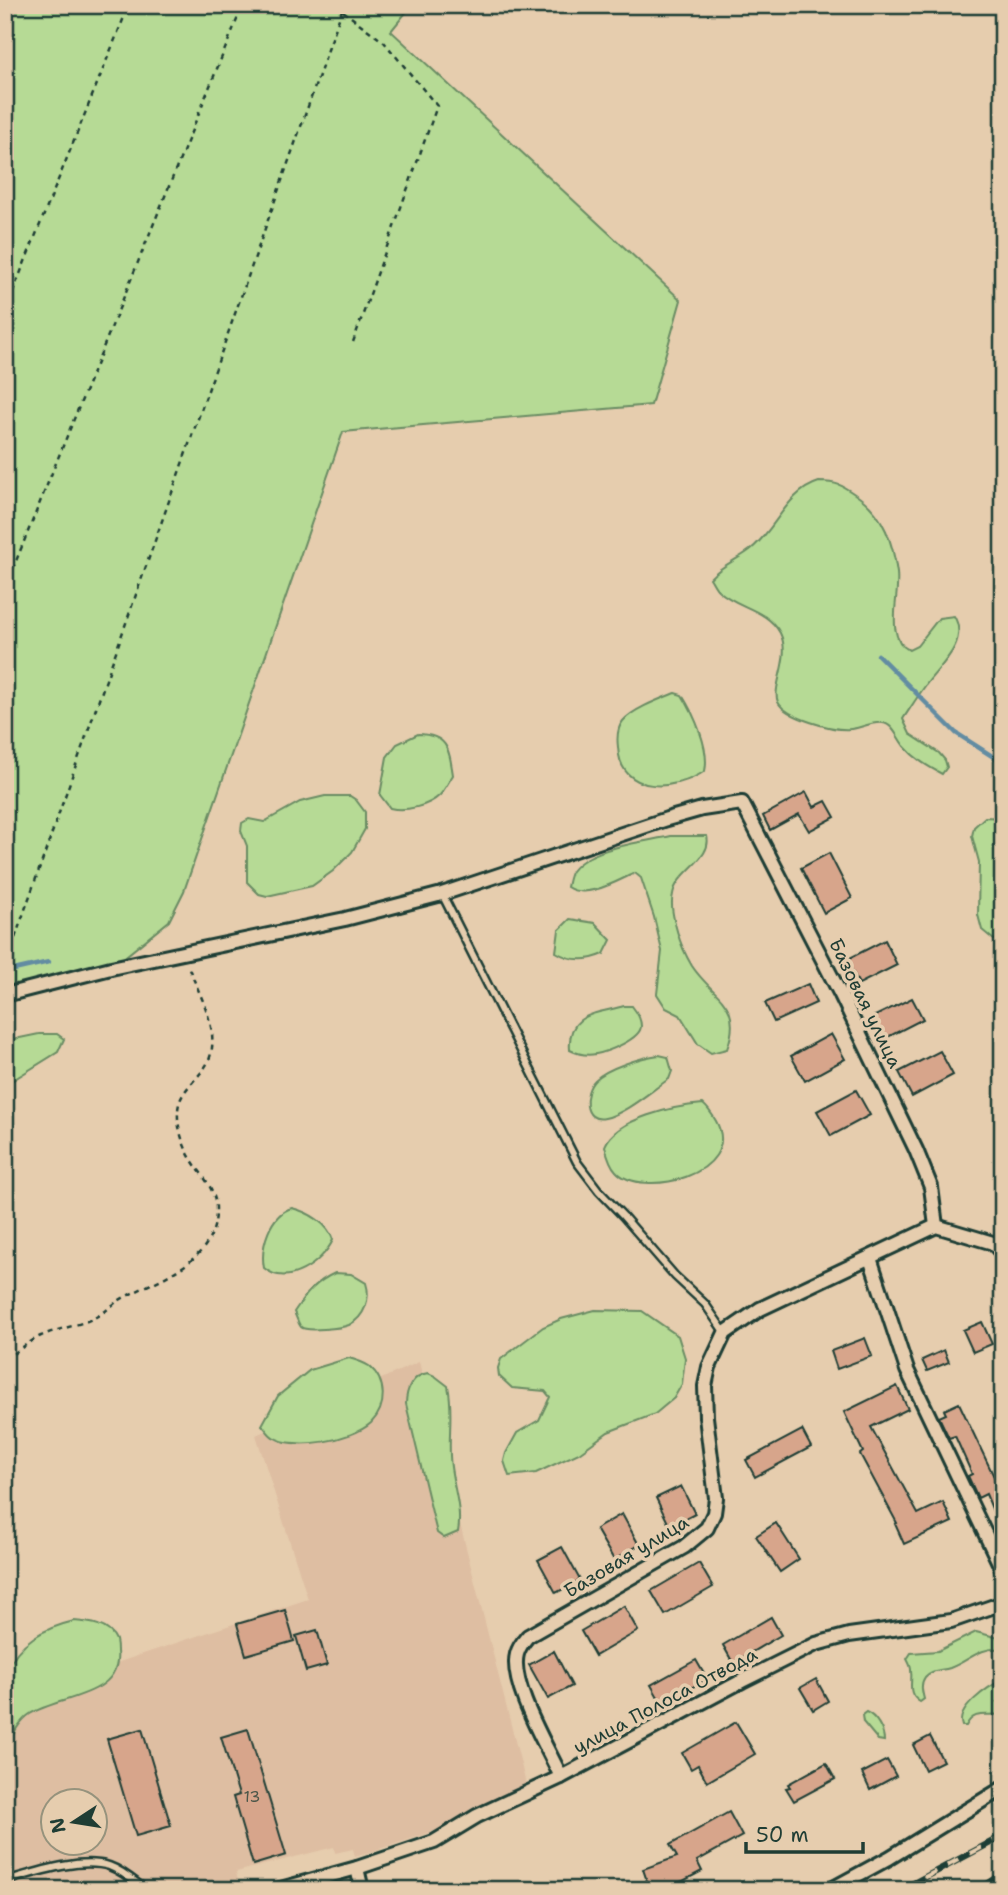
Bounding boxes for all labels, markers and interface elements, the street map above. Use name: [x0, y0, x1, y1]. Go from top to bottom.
street label: Базовая улица: [823, 934, 908, 1072]
street label: Базовая улица: [559, 1509, 693, 1604]
street label: улица Полоса Отвода: [569, 1641, 762, 1760]
north arrow: [38, 1786, 108, 1856]
house number: 13: [243, 1786, 261, 1807]
scale bar: [746, 1811, 863, 1855]
text: N: [44, 1815, 72, 1835]
text: 50 m: [756, 1821, 809, 1849]

